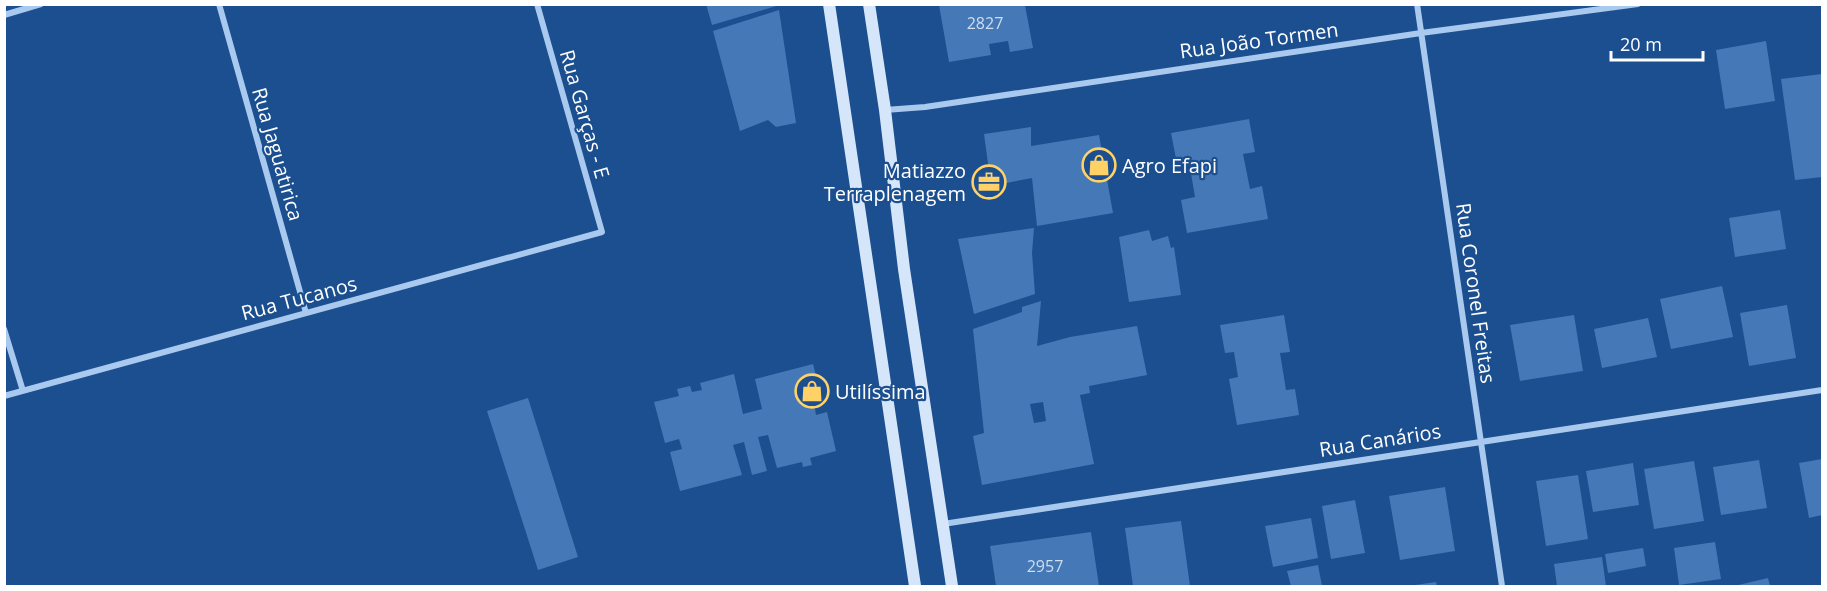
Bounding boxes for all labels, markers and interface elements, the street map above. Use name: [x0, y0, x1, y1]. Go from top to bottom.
house number: 2827: [967, 12, 1003, 34]
street label: Rua João Tormen: [1178, 16, 1340, 64]
scale bar: [1611, 24, 1702, 62]
text: 20 m: [1620, 32, 1662, 56]
street label: Rua Garças - E: [554, 46, 616, 182]
street label: Rua Jaguatirica: [246, 84, 310, 224]
shop icon: Agro Efapi: [1081, 147, 1117, 183]
place label: Agro Efapi: [1122, 152, 1217, 179]
place label: Matiazzo Terraplenagem: [824, 157, 966, 207]
office icon: Matiazzo Terraplenagem: [971, 164, 1007, 200]
street label: Rua Coronel Freitas: [1450, 201, 1502, 385]
street label: Rua Tucanos: [238, 270, 360, 326]
shop icon: Utilíssima: [794, 373, 830, 409]
place label: Utilíssima: [835, 378, 926, 405]
street label: Rua Canários: [1317, 417, 1443, 463]
house number: 2957: [1027, 555, 1063, 577]

